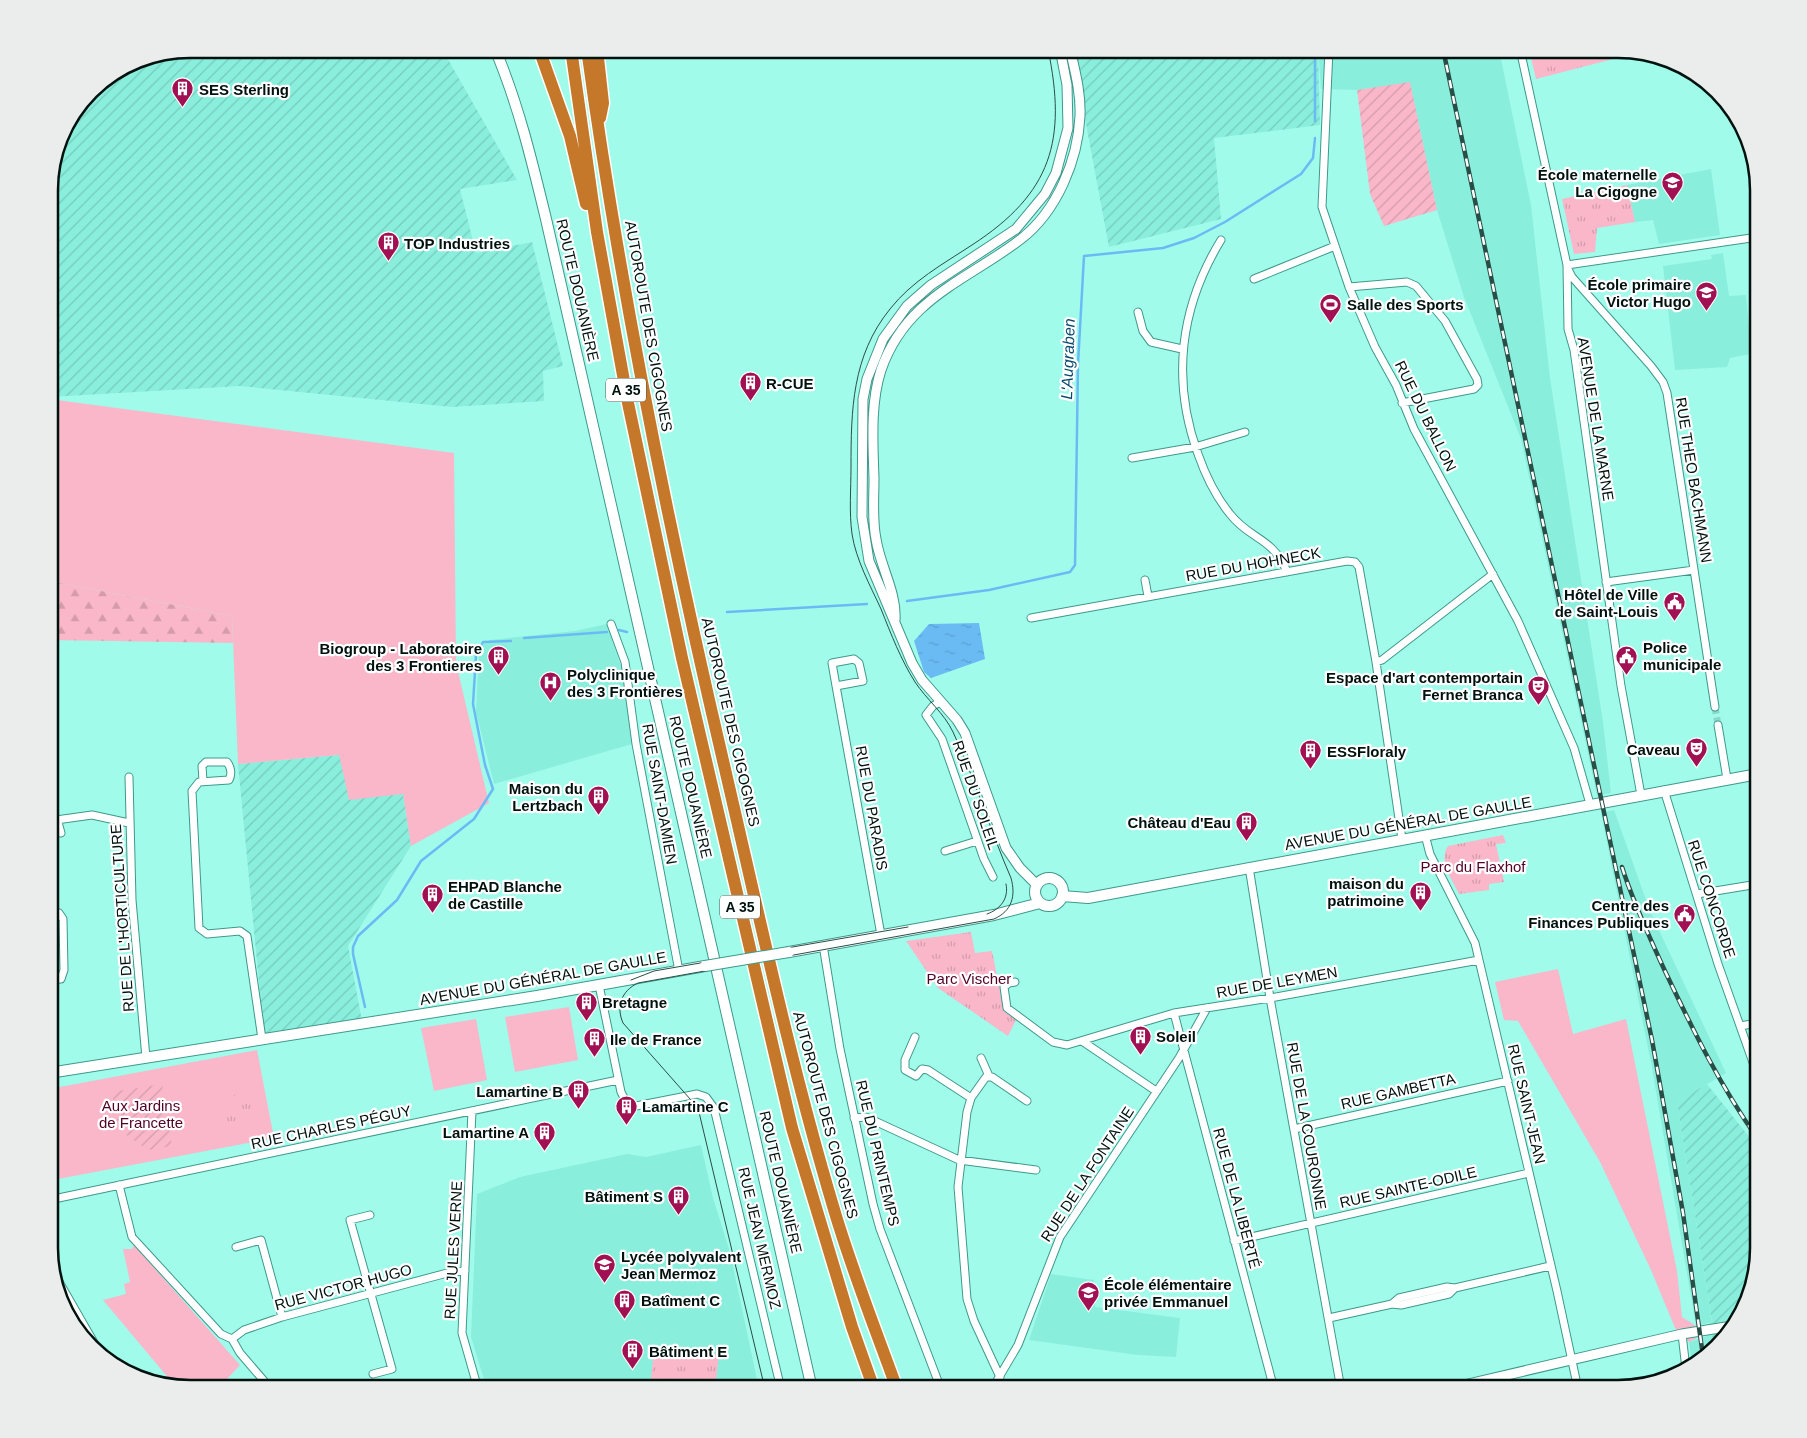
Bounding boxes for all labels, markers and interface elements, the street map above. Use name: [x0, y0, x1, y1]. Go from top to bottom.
building icon: SES Sterling: [171, 77, 195, 108]
place label: SES Sterling: [199, 81, 289, 98]
place label: École maternelle La Cigogne: [1538, 166, 1657, 200]
school or university icon: École maternelle La Cigogne: [1661, 171, 1685, 202]
street label: ROUTE DOUANIÈRE: [553, 217, 603, 363]
street label: AUTOROUTE DES CIGOGNES: [622, 219, 676, 433]
building icon: TOP Industries: [376, 231, 400, 262]
place label: TOP Industries: [404, 235, 510, 252]
place label: École primaire Victor Hugo: [1588, 276, 1691, 310]
school or university icon: École primaire Victor Hugo: [1695, 281, 1719, 312]
sports icon: Salle des Sports: [1319, 292, 1343, 323]
place label: Salle des Sports: [1347, 296, 1464, 313]
water label: L'Augraben: [1058, 318, 1078, 400]
street label: AVENUE DE LA MARNE: [1575, 336, 1617, 502]
street label: RUE DU BALLON: [1392, 358, 1460, 474]
building icon: R-CUE: [738, 371, 762, 402]
place label: R-CUE: [766, 375, 814, 392]
road number: A 35: [606, 378, 646, 402]
street label: RUE THEO BACHMANN: [1673, 396, 1715, 564]
street label: RUE DU HOHNECK: [1184, 544, 1322, 584]
place label: Hôtel de Ville de Saint-Louis: [1555, 586, 1658, 620]
public building icon: Hôtel de Ville de Saint-Louis: [1662, 591, 1686, 622]
street label: AUTOROUTE DES CIGOGNES: [699, 616, 763, 828]
place label: Police municipale: [1643, 639, 1721, 673]
place label: Biogroup - Laboratoire des 3 Frontieres: [320, 640, 482, 674]
public building icon: Police municipale: [1615, 644, 1639, 675]
building icon: Biogroup - Laboratoire des 3 Frontieres: [486, 645, 510, 676]
place label: Polyclinique des 3 Frontières: [567, 666, 683, 700]
place label: Espace d'art contemportain Fernet Branca: [1326, 669, 1524, 703]
hospital icon: Polyclinique des 3 Frontières: [539, 671, 563, 702]
theatre icon: Espace d'art contemportain Fernet Branca: [1527, 674, 1551, 705]
street label: ROUTE DOUANIÈRE: [666, 714, 716, 860]
street label: RUE SAINT-DAMIEN: [639, 722, 681, 866]
theatre icon: Caveau: [1684, 737, 1708, 768]
street label: RUE DU SOLEIL: [949, 738, 1003, 852]
building icon: ESSFloraly: [1299, 739, 1323, 770]
place label: Caveau: [1627, 741, 1680, 758]
place label: ESSFloraly: [1327, 743, 1407, 760]
street label: RUE DU PARADIS: [853, 744, 891, 872]
place label: Maison du Lertzbach: [509, 780, 583, 814]
building icon: Maison du Lertzbach: [587, 785, 611, 816]
street label: AVENUE DU GÉNÉRAL DE GAULLE: [1283, 793, 1533, 853]
building icon: Château d'Eau: [1235, 810, 1259, 841]
place label: Château d'Eau: [1127, 814, 1231, 831]
street label: RUE DE L'HORTICULTURE: [107, 824, 137, 1012]
street label: RUE CONCORDE: [1685, 838, 1739, 960]
park label: Parc du Flaxhof: [1420, 858, 1526, 875]
place label: maison du patrimoine: [1327, 875, 1404, 909]
place label: EHPAD Blanche de Castille: [448, 878, 562, 912]
building icon: maison du patrimoine: [1408, 880, 1432, 911]
building icon: EHPAD Blanche de Castille: [420, 883, 444, 914]
road number: A 35: [720, 896, 760, 919]
place label: Centre des Finances Publiques: [1528, 897, 1669, 931]
public building icon: Centre des Finances Publiques: [1673, 902, 1697, 933]
street label: AVENUE DU GÉNÉRAL DE GAULLE: [418, 948, 668, 1008]
street label: RUE DE LEYMEN: [1215, 963, 1339, 1001]
park label: Parc Vischer: [927, 970, 1011, 987]
building icon: Bretagne: [574, 990, 598, 1021]
place label: Bretagne: [602, 994, 667, 1011]
street label: AUTOROUTE DES CIGOGNES: [790, 1009, 862, 1221]
building icon: Soleil: [1128, 1024, 1152, 1055]
building icon: Ile de France: [582, 1027, 606, 1058]
place label: Soleil: [1156, 1028, 1196, 1045]
place label: Ile de France: [610, 1031, 702, 1048]
street label: RUE DE LA COURONNE: [1284, 1041, 1330, 1211]
street label: RUE SAINT-JEAN: [1505, 1042, 1549, 1166]
street label: RUE GAMBETTA: [1339, 1070, 1457, 1112]
street label: RUE DU PRINTEMPS: [853, 1078, 903, 1228]
building icon: Lamartine B: [567, 1079, 591, 1110]
place label: Lamartine B: [476, 1083, 563, 1100]
building icon: Lamartine C: [614, 1094, 638, 1125]
park label: Aux Jardins de Francette: [99, 1097, 183, 1131]
place label: Lamartine C: [642, 1098, 729, 1115]
street label: RUE CHARLES PÉGUY: [249, 1102, 413, 1152]
street label: RUE DE LA FONTAINE: [1037, 1103, 1137, 1245]
street label: ROUTE DOUANIÈRE: [756, 1109, 806, 1255]
building icon: Lamartine A: [533, 1120, 557, 1151]
place label: Lamartine A: [443, 1124, 529, 1141]
street label: RUE DE LA LIBERTÉ: [1210, 1126, 1264, 1270]
street label: RUE SAINTE-ODILE: [1338, 1163, 1478, 1211]
street label: RUE JEAN MERMOZ: [735, 1165, 785, 1311]
street label: RUE JULES VERNE: [441, 1180, 465, 1320]
building icon: Bâtiment S: [667, 1184, 691, 1215]
place label: Bâtiment S: [585, 1188, 663, 1205]
place label: Lycée polyvalent Jean Mermoz: [621, 1248, 741, 1282]
school or university icon: Lycée polyvalent Jean Mermoz: [593, 1253, 617, 1284]
street label: RUE VICTOR HUGO: [273, 1260, 413, 1314]
place label: École élémentaire privée Emmanuel: [1104, 1276, 1232, 1310]
school or university icon: École élémentaire privée Emmanuel: [1076, 1281, 1100, 1312]
building icon: Batîment C: [613, 1288, 637, 1319]
place label: Batîment C: [641, 1292, 720, 1309]
building icon: Bâtiment E: [621, 1339, 645, 1370]
place label: Bâtiment E: [649, 1343, 727, 1360]

